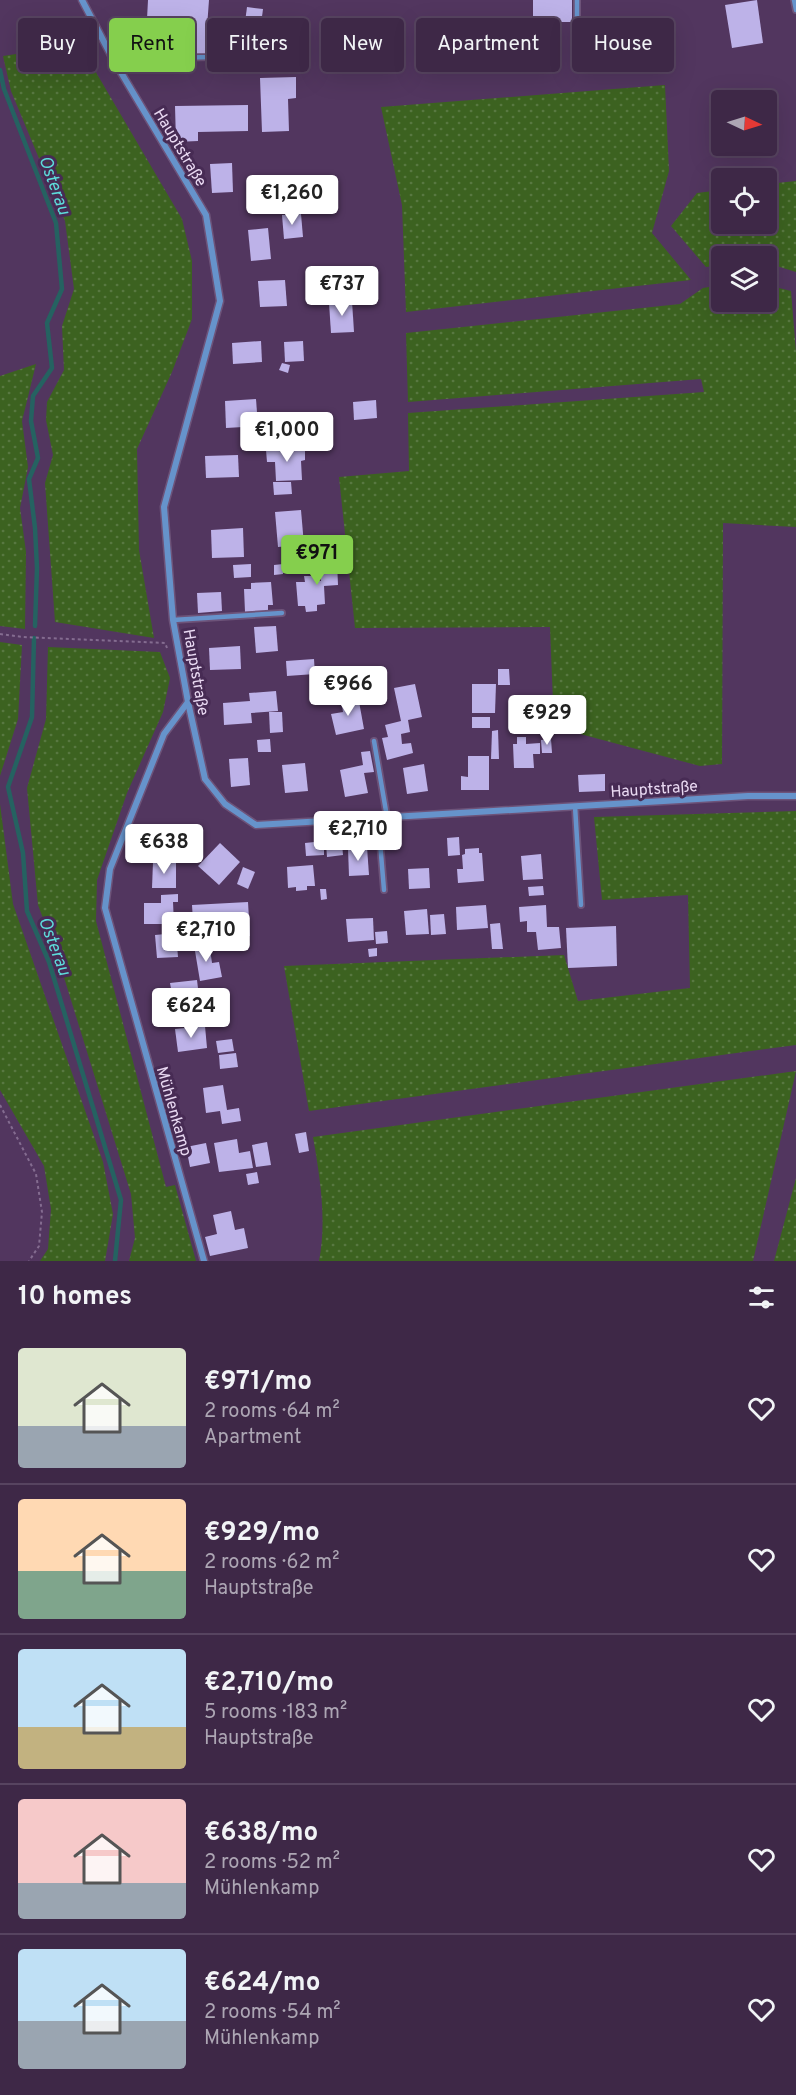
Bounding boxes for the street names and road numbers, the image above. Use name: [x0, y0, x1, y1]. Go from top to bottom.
street label: Hauptstraße: [148, 105, 210, 191]
street label: Hauptstraße: [178, 627, 212, 717]
street label: Hauptstraße: [610, 777, 699, 803]
street label: Mühlenkamp: [151, 1064, 195, 1159]

